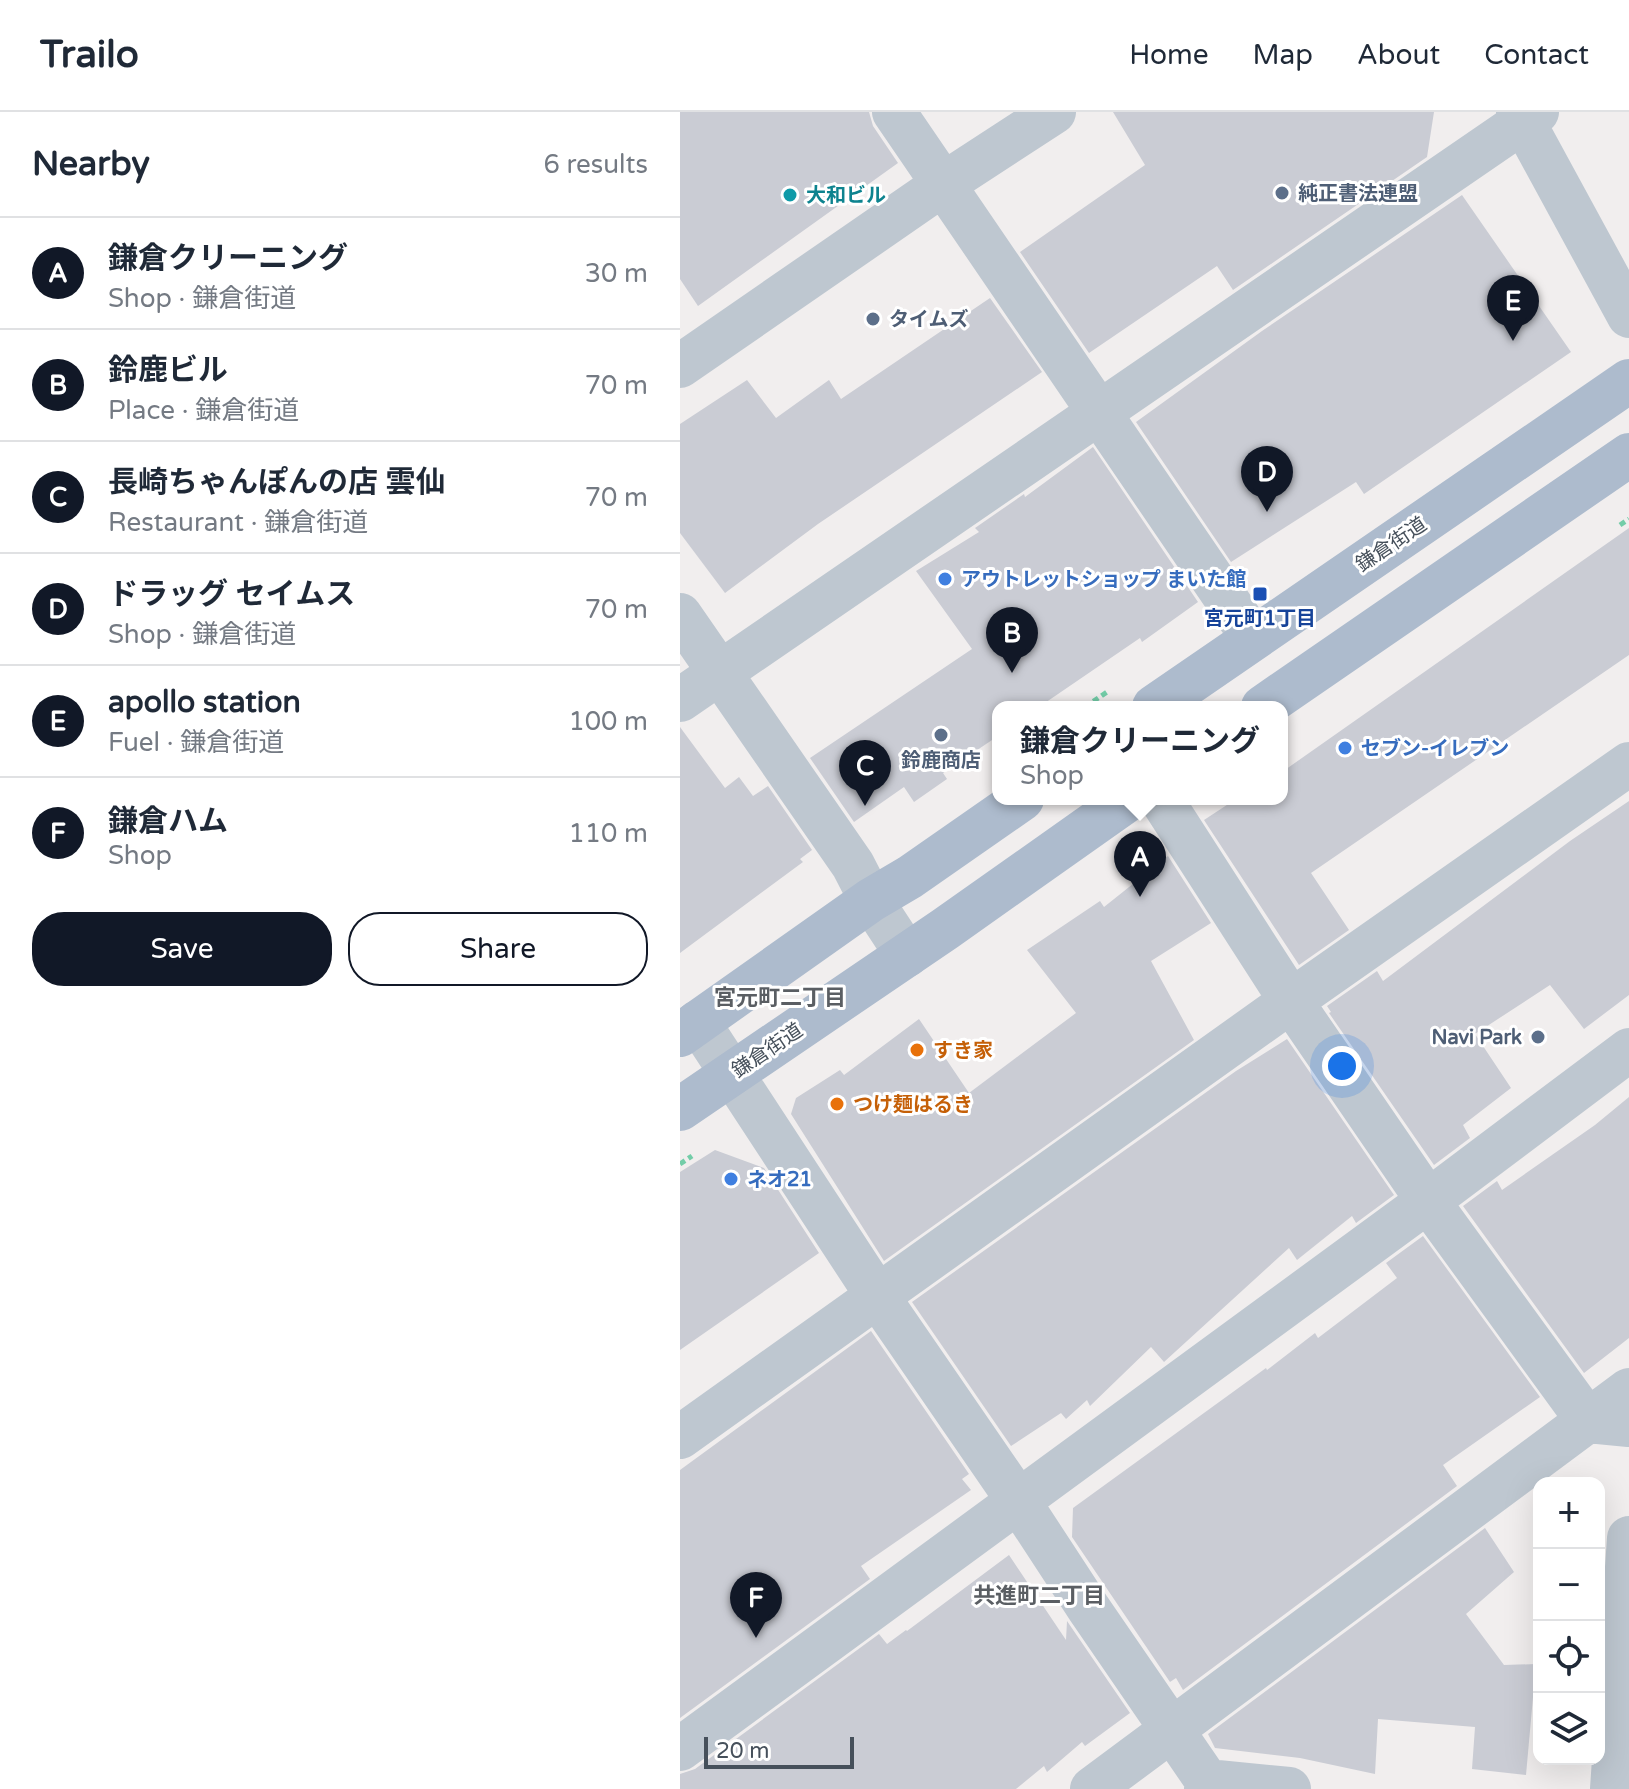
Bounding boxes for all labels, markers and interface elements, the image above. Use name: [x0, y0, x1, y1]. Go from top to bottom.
text: Trailo: [40, 32, 139, 78]
text: Home: [1129, 38, 1209, 72]
text: Map: [1253, 38, 1313, 72]
text: About: [1357, 38, 1440, 72]
text: Contact: [1484, 38, 1589, 72]
text: Nearby: [32, 144, 150, 185]
text: 6 results: [543, 149, 648, 180]
place label: 純正書法連盟: [1298, 182, 1418, 206]
place label: 大和ビル: [806, 184, 886, 208]
marker: 純正書法連盟: [1273, 184, 1291, 202]
marker: 大和ビル: [781, 186, 799, 204]
text: 鎌倉クリーニング: [108, 240, 348, 277]
text: A: [48, 258, 68, 289]
text: 30 m: [585, 258, 648, 289]
pin: E: [1487, 275, 1539, 341]
text: Shop · 鎌倉街道: [108, 283, 296, 314]
place label: タイムズ: [889, 308, 969, 332]
marker: タイムズ: [864, 310, 882, 328]
text: 鈴鹿ビル: [108, 352, 228, 389]
text: B: [49, 370, 67, 401]
text: 70 m: [585, 370, 648, 401]
text: Place · 鎌倉街道: [108, 395, 299, 426]
pin: D: [1241, 446, 1293, 512]
text: 長崎ちゃんぽんの店 雲仙: [108, 464, 446, 501]
text: C: [49, 482, 67, 513]
text: 70 m: [585, 482, 648, 513]
text: Restaurant · 鎌倉街道: [108, 507, 368, 538]
street label: 鎌倉街道: [1352, 513, 1431, 577]
place label: アウトレットショップ まいた館: [961, 568, 1246, 592]
marker: アウトレットショップ まいた館: [936, 570, 954, 588]
text: ドラッグ セイムス: [108, 576, 355, 613]
marker: 宮元町1丁目: [1251, 585, 1269, 603]
text: D: [48, 594, 68, 625]
text: 70 m: [585, 594, 648, 625]
pin: B: [986, 607, 1038, 673]
place label: 宮元町1丁目: [1204, 607, 1316, 631]
text: Shop · 鎌倉街道: [108, 619, 296, 650]
text: apollo station: [108, 684, 301, 721]
popup: [992, 701, 1288, 805]
text: E: [50, 706, 66, 737]
text: 100 m: [568, 706, 648, 737]
text: 鎌倉クリーニング: [1020, 723, 1260, 760]
marker: 鈴鹿商店: [932, 726, 950, 744]
text: Fuel · 鎌倉街道: [108, 727, 284, 758]
place label: セブン-イレブン: [1361, 737, 1509, 761]
marker: セブン-イレブン: [1336, 739, 1354, 757]
pin: C: [839, 740, 891, 806]
place label: 鈴鹿商店: [901, 749, 981, 773]
text: Shop: [1020, 760, 1084, 791]
text: 鎌倉ハム: [108, 803, 228, 840]
text: F: [50, 818, 66, 849]
text: 110 m: [568, 818, 648, 849]
pin: A: [1114, 831, 1166, 897]
text: Shop: [108, 840, 172, 871]
button: Save: [32, 912, 332, 986]
button: Share: [348, 912, 648, 986]
district label: 宮元町二丁目: [714, 985, 846, 1011]
street label: 鎌倉街道: [728, 1019, 807, 1083]
place label: Navi Park: [1431, 1026, 1522, 1050]
marker: Navi Park: [1529, 1028, 1547, 1046]
place label: すき家: [933, 1039, 993, 1063]
marker: すき家: [908, 1041, 926, 1059]
your location: [1322, 1046, 1362, 1086]
place label: つけ麺はるき: [853, 1093, 973, 1117]
marker: つけ麺はるき: [828, 1095, 846, 1113]
place label: ネオ21: [747, 1168, 812, 1192]
marker: ネオ21: [722, 1170, 740, 1188]
map controls: [1533, 1477, 1605, 1765]
button: +: [1533, 1477, 1605, 1549]
button: −: [1533, 1549, 1605, 1621]
pin: F: [730, 1572, 782, 1638]
district label: 共進町二丁目: [973, 1583, 1105, 1609]
button: locate: [1533, 1621, 1605, 1693]
button: layers: [1533, 1693, 1605, 1765]
scale bar: [704, 1733, 854, 1769]
text: 20 m: [716, 1738, 770, 1764]

